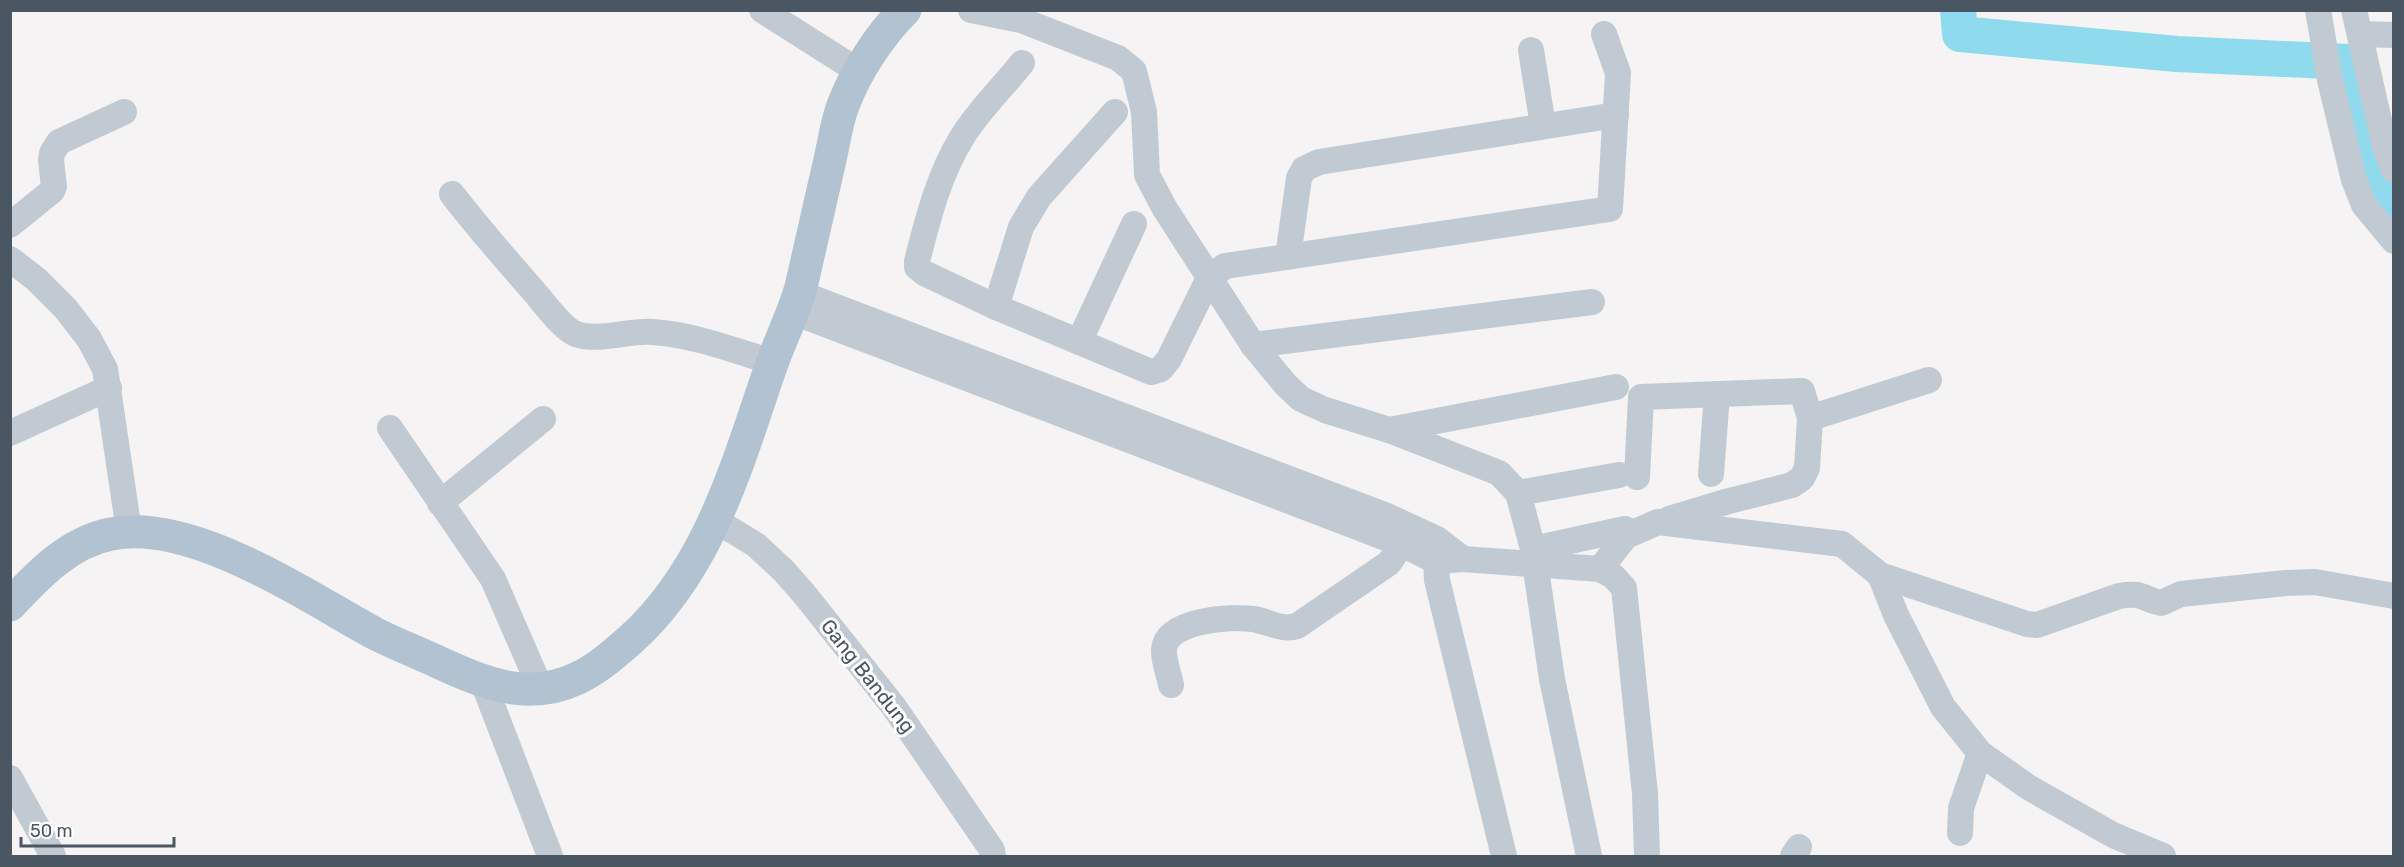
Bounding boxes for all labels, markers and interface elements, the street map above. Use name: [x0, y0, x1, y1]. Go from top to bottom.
street label: Gang Bandung: [816, 614, 920, 738]
scale bar: [21, 810, 174, 848]
text: 50 m: [30, 820, 73, 842]

